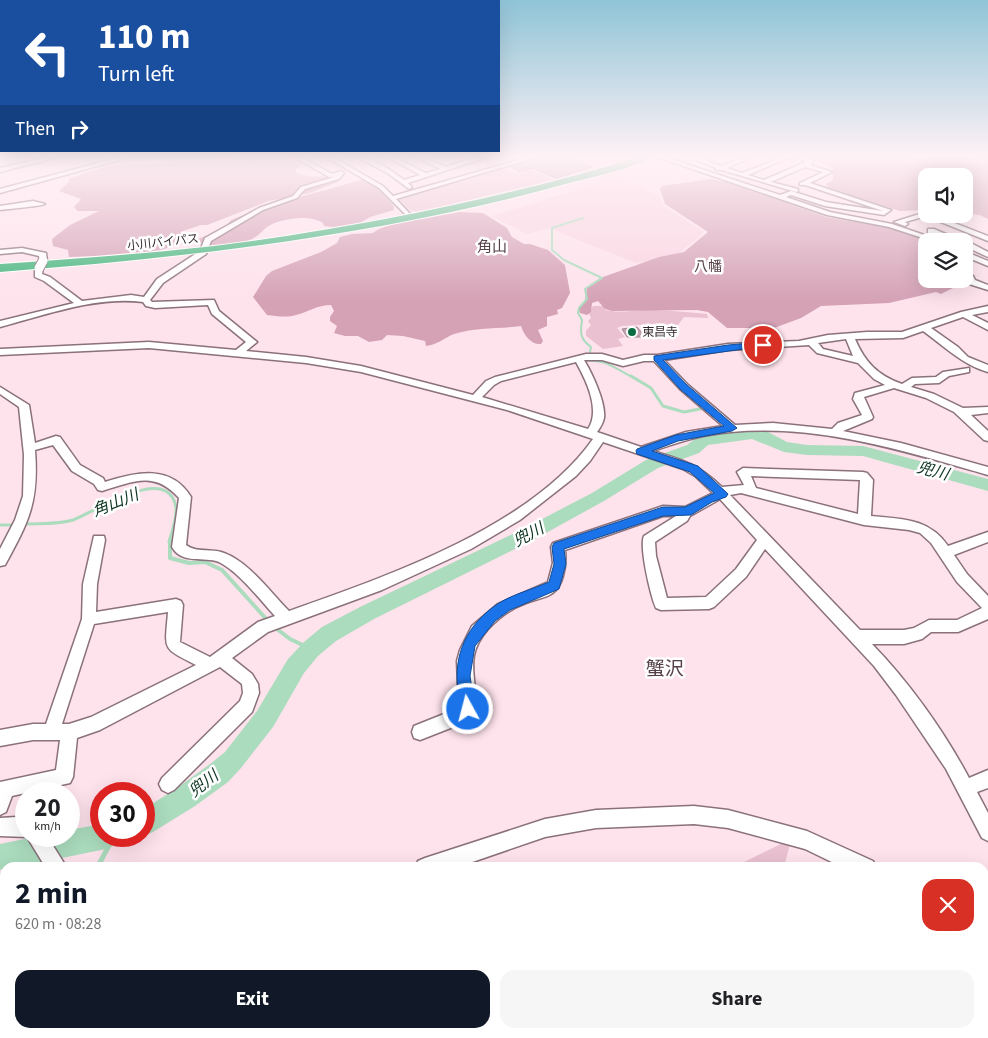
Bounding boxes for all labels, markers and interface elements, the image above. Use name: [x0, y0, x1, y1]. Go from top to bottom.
text: 110 m: [98, 12, 190, 62]
icon: left: [15, 20, 80, 85]
text: Turn left: [98, 58, 174, 90]
icon: right: [65, 115, 93, 143]
text: Then: [15, 116, 55, 143]
map controls: [918, 168, 973, 288]
button: sound: [918, 168, 973, 223]
street label: 小川バイパス: [126, 230, 200, 255]
button: layers: [918, 233, 973, 288]
district label: 角山: [477, 237, 507, 258]
district label: 八幡: [694, 257, 722, 277]
place label: 東昌寺: [642, 324, 678, 341]
pin: [742, 324, 784, 366]
marker: 東昌寺: [626, 326, 638, 338]
icon: arrive: [749, 331, 777, 359]
water label: 兜川: [914, 456, 953, 486]
water label: 角山川: [89, 483, 144, 522]
water label: 兜川: [509, 517, 550, 552]
district label: 蟹沢: [646, 656, 684, 683]
position arrow: [441, 682, 493, 734]
water label: 兜川: [184, 764, 225, 802]
speed limit sign: 30: [90, 782, 155, 847]
text: 20: [34, 790, 61, 826]
text: km/h: [34, 818, 61, 835]
text: 2 min: [15, 872, 88, 915]
button: close: [922, 879, 974, 931]
text: 620 m · 08:28: [15, 913, 102, 935]
button: Exit: [15, 970, 490, 1028]
button: Share: [500, 970, 974, 1028]

